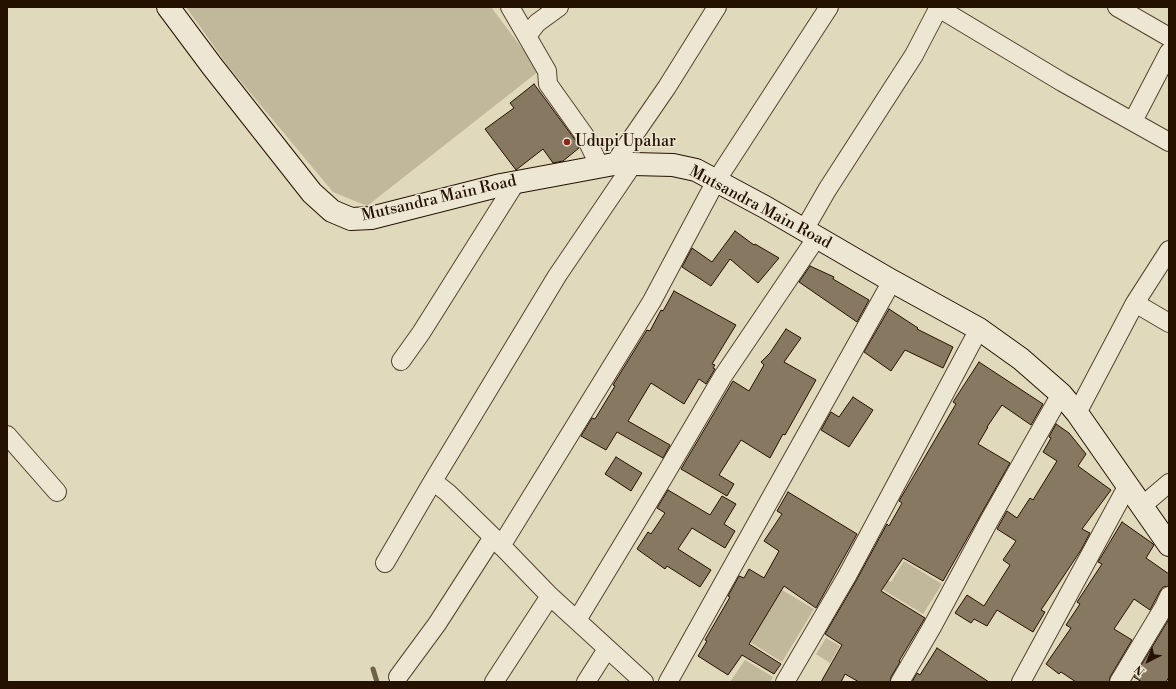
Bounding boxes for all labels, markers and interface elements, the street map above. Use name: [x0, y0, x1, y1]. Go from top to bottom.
place label: Udupi Upahar: [575, 132, 676, 152]
marker: Udupi Upahar: [562, 137, 572, 147]
street label: Mutsandra Main Road: [686, 162, 834, 254]
street label: Mutsandra Main Road: [360, 172, 518, 226]
north arrow: [1128, 641, 1168, 681]
text: N: [1132, 662, 1148, 678]

